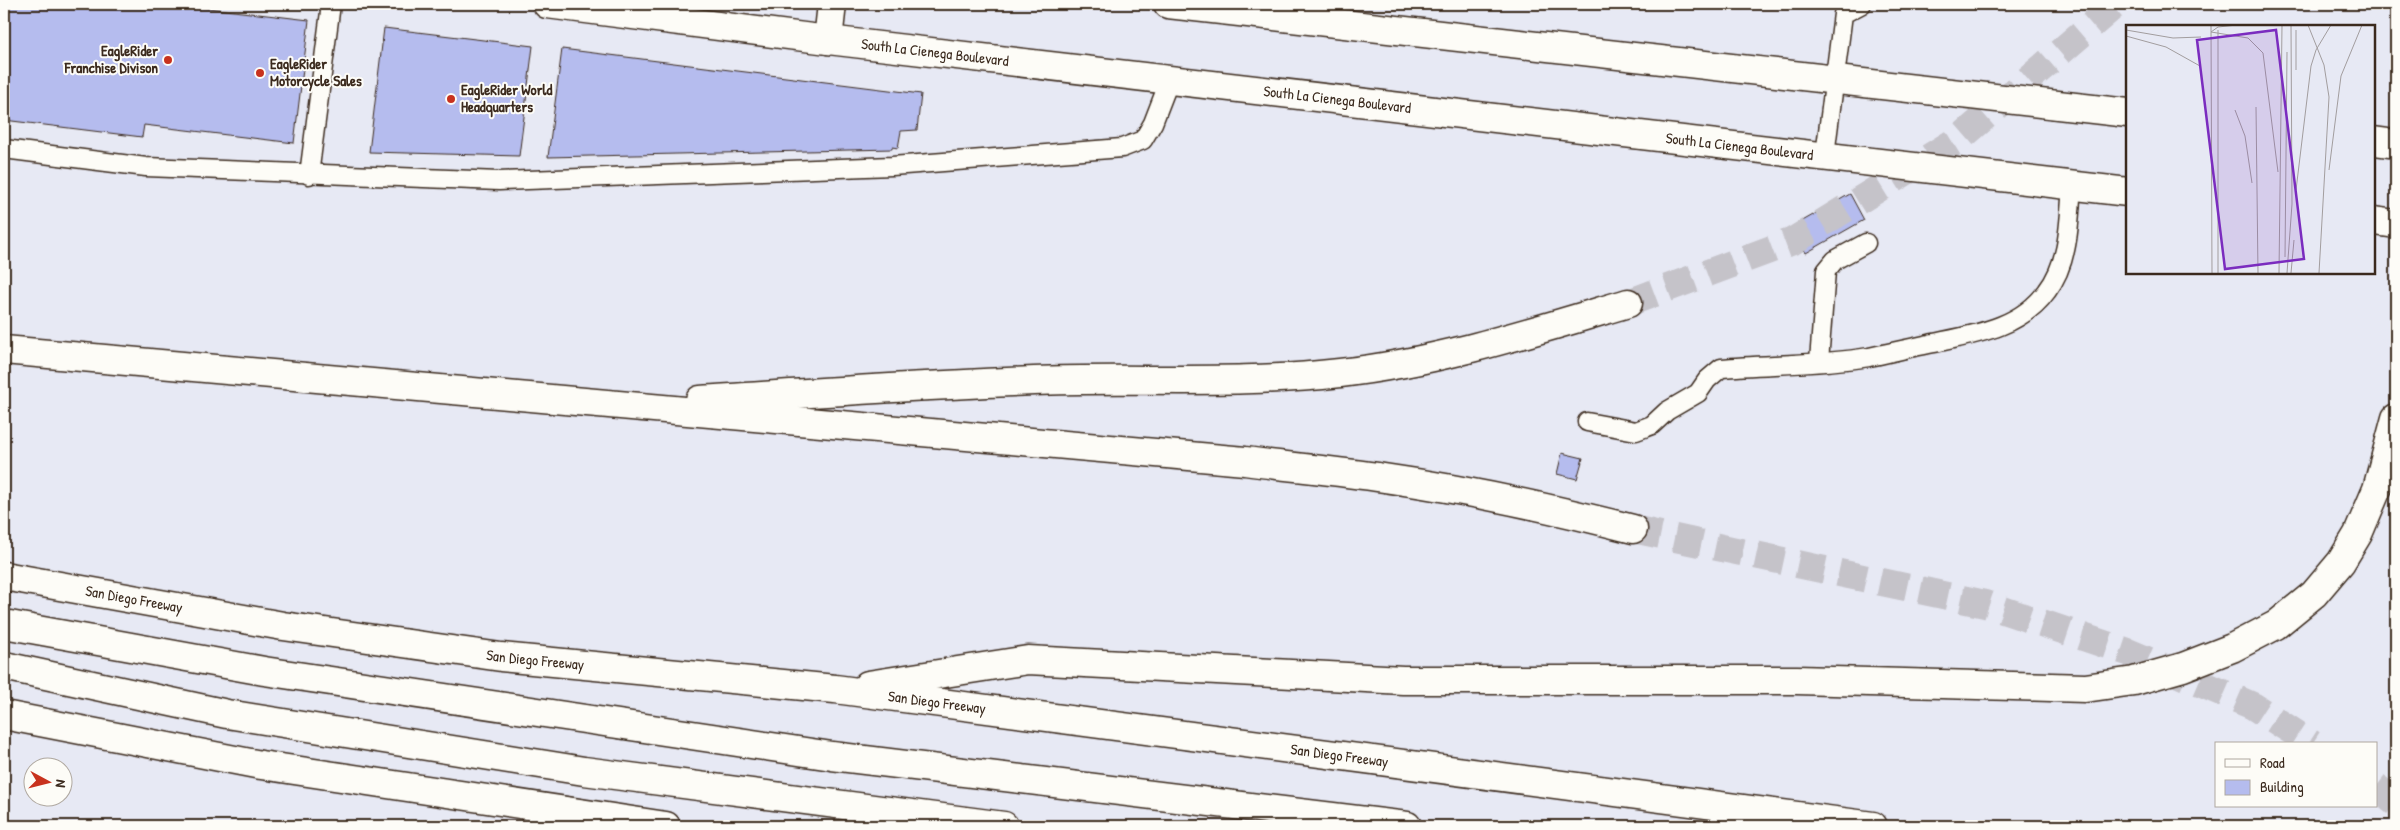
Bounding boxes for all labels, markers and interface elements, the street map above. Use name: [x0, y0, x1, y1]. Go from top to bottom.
inset map: [2126, 25, 2375, 274]
street label: South La Cienega Boulevard: [860, 33, 1010, 71]
place label: EagleRider Franchise Divison: [64, 40, 158, 78]
place label: EagleRider Motorcycle Sales: [270, 53, 362, 92]
marker: EagleRider Franchise Divison: [162, 54, 174, 66]
marker: EagleRider Motorcycle Sales: [254, 67, 266, 79]
place label: EagleRider World Headquarters: [461, 79, 552, 118]
street label: South La Cienega Boulevard: [1262, 80, 1412, 118]
marker: EagleRider World Headquarters: [445, 93, 457, 105]
street label: South La Cienega Boulevard: [1665, 127, 1815, 165]
street label: San Diego Freeway: [84, 580, 184, 618]
street label: San Diego Freeway: [485, 644, 585, 675]
street label: San Diego Freeway: [887, 685, 987, 719]
street label: San Diego Freeway: [1289, 738, 1390, 772]
legend: [2215, 742, 2378, 808]
text: Road: [2260, 752, 2285, 773]
north arrow: [22, 758, 72, 808]
text: Building: [2260, 776, 2304, 797]
text: N: [51, 779, 71, 789]

